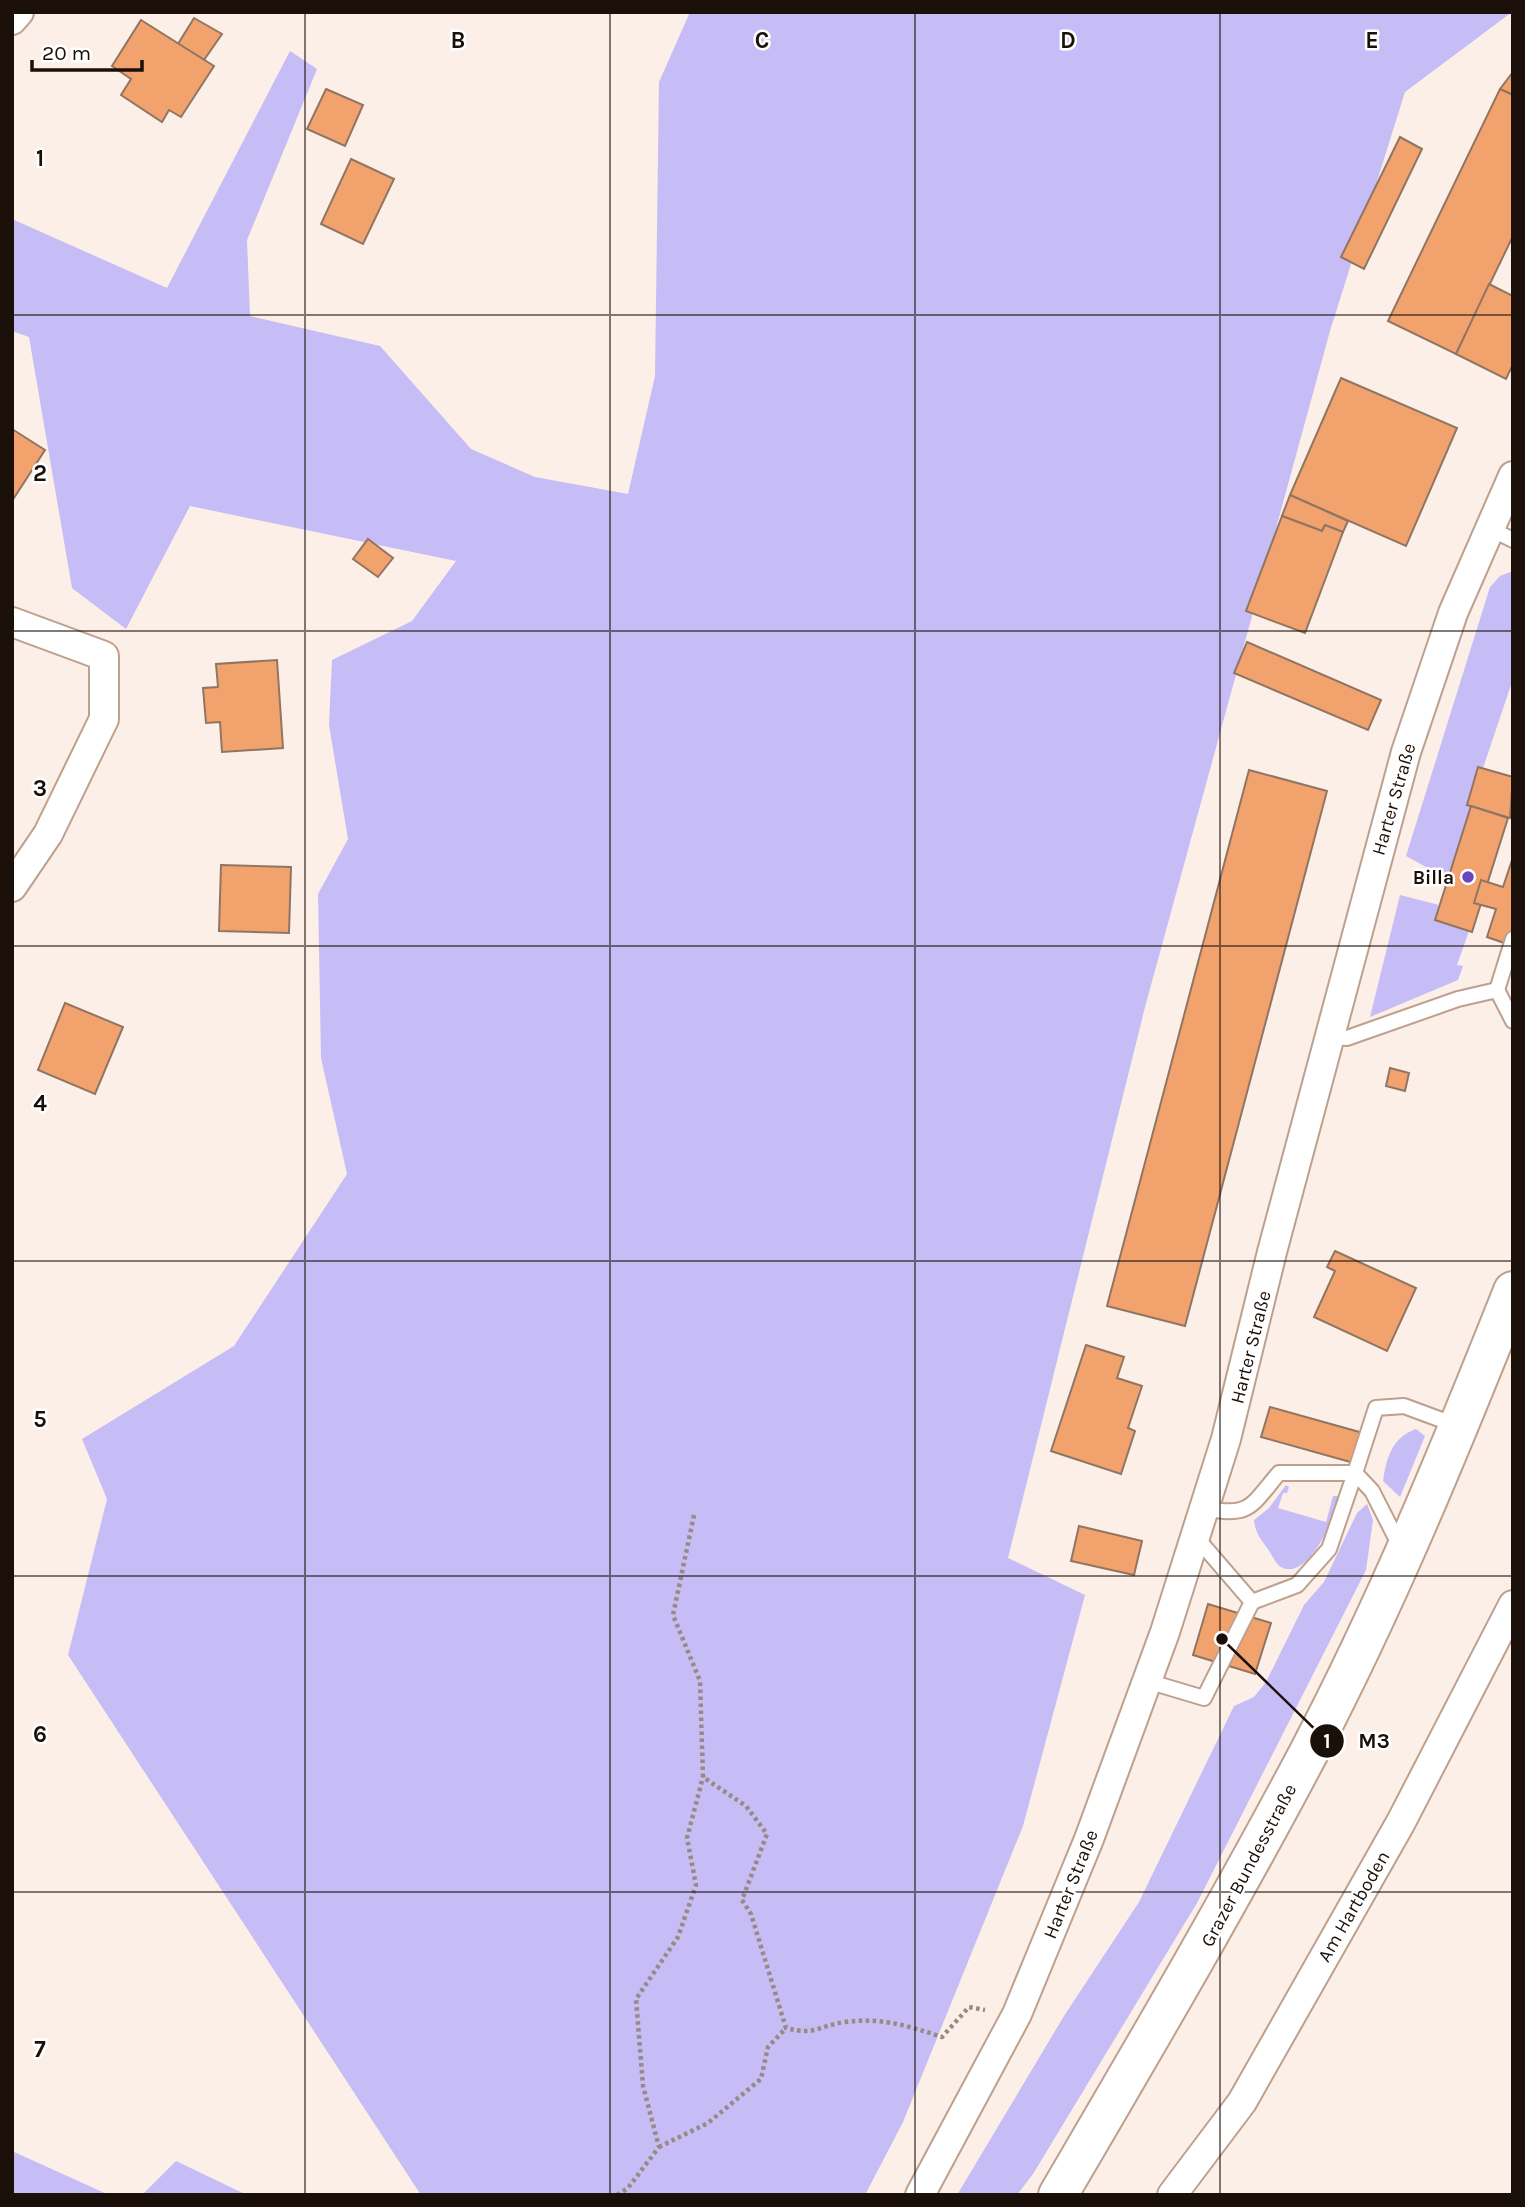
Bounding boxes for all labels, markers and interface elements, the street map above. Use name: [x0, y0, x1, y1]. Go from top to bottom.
text: B: [451, 27, 465, 54]
text: C: [755, 27, 769, 54]
text: D: [1060, 27, 1076, 54]
text: E: [1365, 27, 1379, 54]
scale bar: [32, 28, 142, 72]
text: 20 m: [42, 41, 91, 65]
text: 1: [36, 145, 44, 172]
text: 2: [33, 460, 47, 487]
street label: Harter Straße: [1367, 741, 1420, 858]
text: 3: [33, 775, 47, 802]
place label: Billa: [1413, 867, 1454, 889]
marker: Billa: [1460, 869, 1476, 885]
text: 4: [33, 1090, 47, 1117]
street label: Harter Straße: [1226, 1288, 1276, 1406]
text: 5: [33, 1406, 47, 1433]
callout: M3: [1309, 1720, 1404, 1762]
text: 6: [33, 1721, 47, 1748]
text: 1: [1323, 1729, 1331, 1753]
text: M3: [1358, 1729, 1390, 1753]
street label: Grazer Bundesstraße: [1197, 1780, 1301, 1951]
street label: Harter Straße: [1039, 1827, 1103, 1942]
street label: Am Hartboden: [1313, 1847, 1395, 1966]
text: 7: [34, 2036, 46, 2063]

